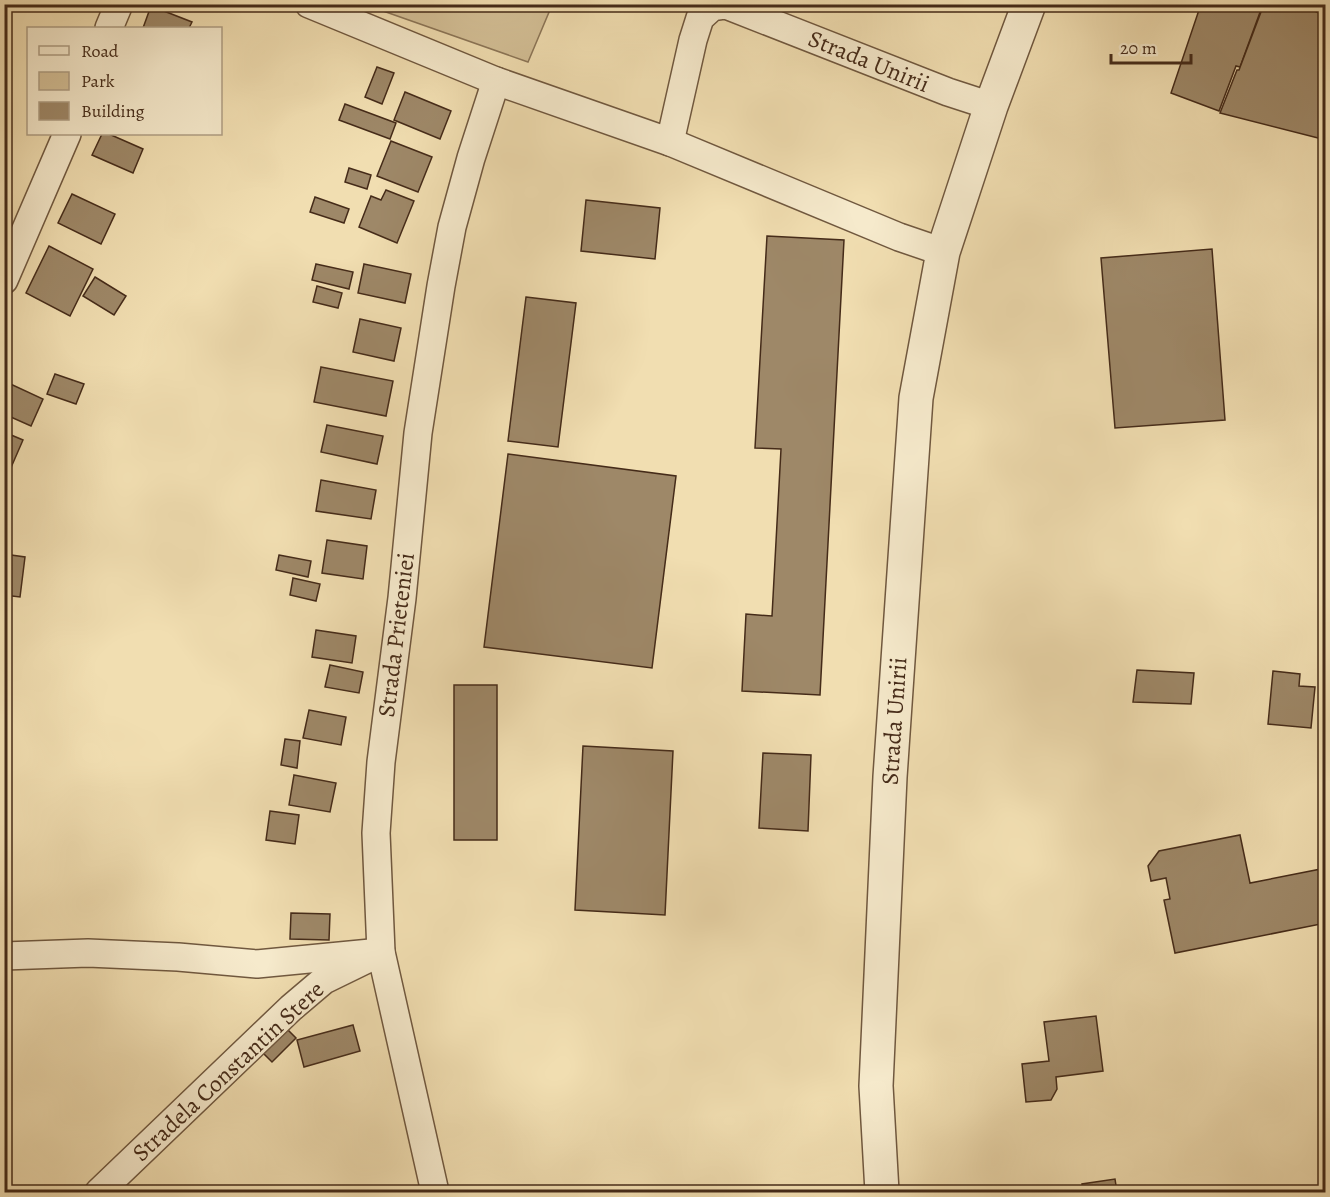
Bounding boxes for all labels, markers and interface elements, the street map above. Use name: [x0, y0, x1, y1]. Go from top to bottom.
street label: Strada Unirii: [804, 22, 934, 100]
legend: [27, 27, 222, 135]
scale bar: [1111, 27, 1190, 65]
text: 20 m: [1120, 36, 1157, 60]
text: Road: [81, 39, 119, 63]
text: Park: [81, 69, 115, 93]
text: Building: [81, 99, 145, 123]
street label: Strada Prieteniei: [370, 551, 422, 719]
street label: Strada Unirii: [874, 656, 914, 786]
street label: Stradela Constantin Stere: [125, 974, 331, 1168]

